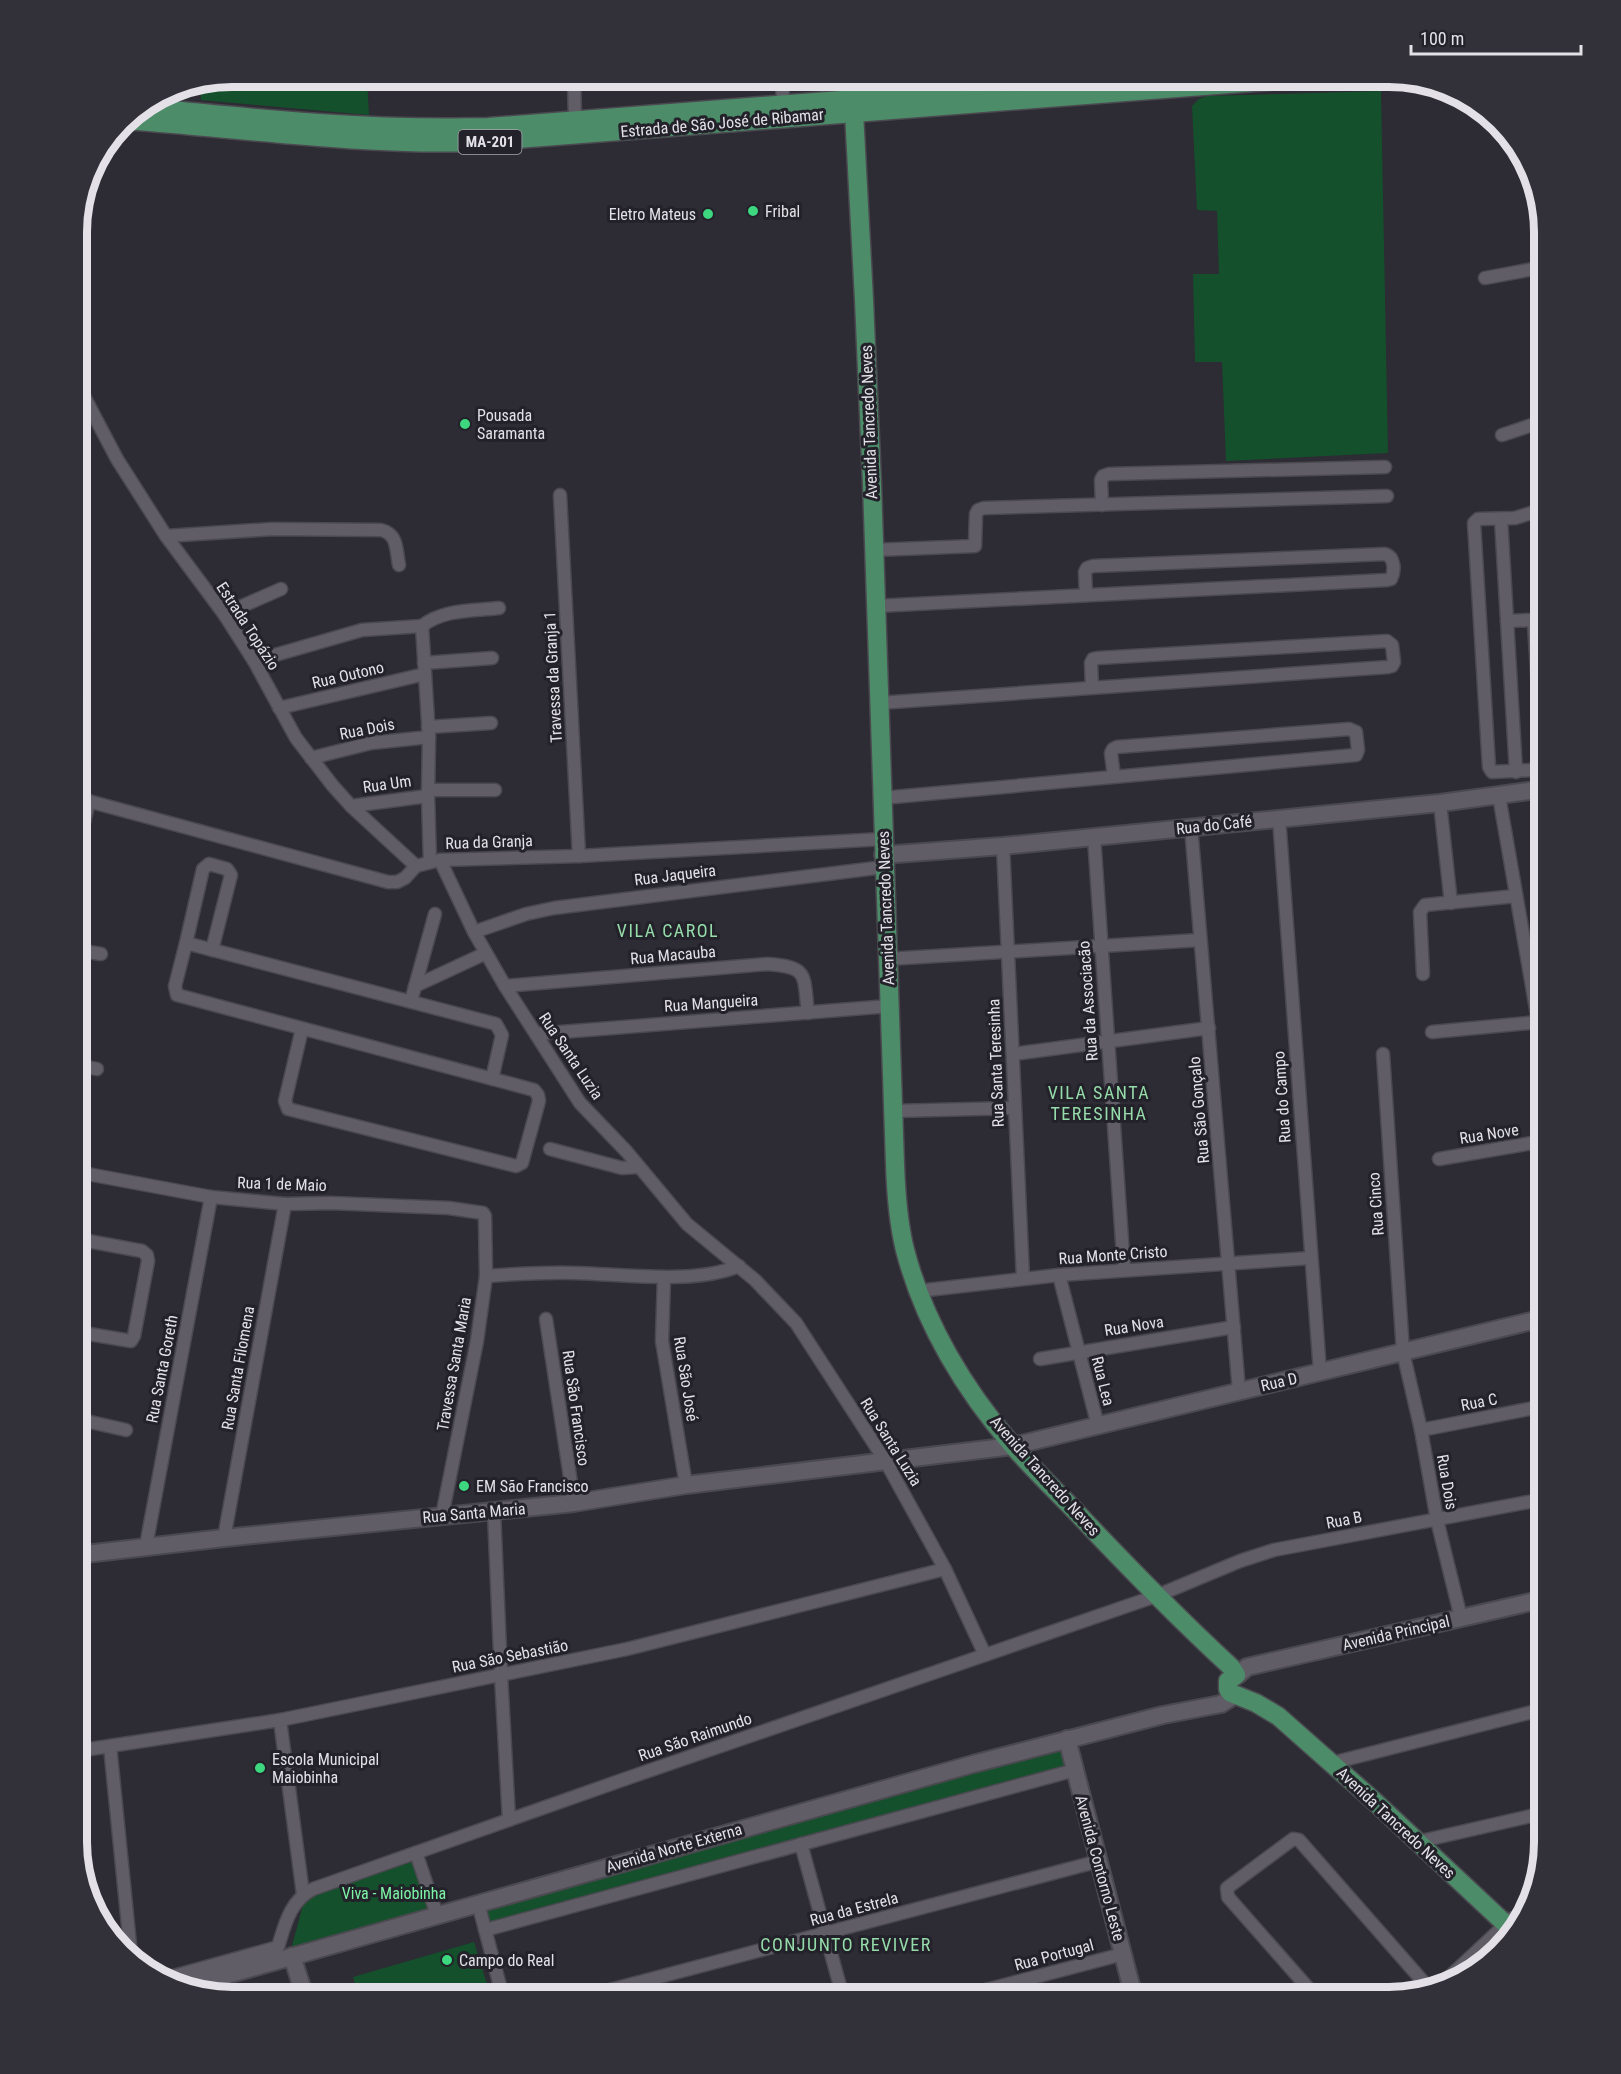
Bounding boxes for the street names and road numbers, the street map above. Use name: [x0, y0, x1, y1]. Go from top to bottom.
street label: Estrada de São José de Ribamar: [620, 105, 825, 141]
road number: MA-201: [458, 130, 522, 154]
street label: Avenida Tancredo Neves: [857, 344, 881, 500]
street label: Estrada Topázio: [213, 578, 283, 674]
street label: Travessa da Granja 1: [540, 611, 566, 743]
street label: Rua Outono: [310, 657, 386, 693]
street label: Rua Dois: [338, 714, 396, 744]
street label: Rua Um: [362, 771, 412, 797]
street label: Rua do Café: [1175, 812, 1253, 838]
street label: Avenida Tancredo Neves: [874, 830, 898, 986]
street label: Rua da Granja: [445, 831, 533, 853]
street label: Rua Jaqueira: [633, 861, 717, 889]
street label: Rua da Associacão: [1074, 940, 1102, 1062]
street label: Rua Macauba: [630, 942, 716, 968]
street label: Rua Mangueira: [663, 990, 759, 1016]
street label: Rua Santa Teresinha: [984, 998, 1008, 1128]
street label: Rua Santa Luzia: [535, 1009, 607, 1103]
street label: Rua do Campo: [1269, 1050, 1295, 1144]
street label: Rua São Gonçalo: [1185, 1056, 1213, 1164]
street label: Rua Nove: [1458, 1120, 1520, 1148]
street label: Rua Cinco: [1364, 1172, 1388, 1236]
street label: Rua 1 de Maio: [237, 1173, 327, 1195]
street label: Rua Monte Cristo: [1058, 1242, 1168, 1268]
street label: Travessa Santa Maria: [433, 1295, 475, 1433]
street label: Rua Santa Filomena: [218, 1305, 258, 1431]
street label: Rua Nova: [1103, 1312, 1165, 1340]
street label: Rua Santa Goreth: [142, 1313, 182, 1425]
street label: Rua São José: [670, 1335, 702, 1423]
street label: Rua São Francisco: [558, 1349, 594, 1467]
street label: Rua Lea: [1088, 1354, 1118, 1408]
street label: Rua D: [1259, 1369, 1299, 1395]
street label: Rua C: [1459, 1389, 1499, 1415]
street label: Rua Santa Luzia: [856, 1394, 926, 1490]
street label: Avenida Tancredo Neves: [986, 1412, 1104, 1540]
street label: Rua Dois: [1433, 1453, 1461, 1511]
street label: Rua Santa Maria: [422, 1499, 526, 1527]
street label: Rua B: [1324, 1507, 1364, 1533]
street label: Avenida Principal: [1341, 1611, 1451, 1655]
street label: Rua São Sebastião: [450, 1635, 570, 1677]
street label: Rua São Raimundo: [636, 1709, 754, 1765]
street label: Avenida Tancredo Neves: [1333, 1763, 1459, 1883]
street label: Avenida Contorno Leste: [1071, 1793, 1129, 1943]
street label: Avenida Norte Externa: [604, 1820, 744, 1876]
street label: Rua da Estrela: [808, 1888, 900, 1930]
street label: Rua Portugal: [1012, 1935, 1096, 1975]

